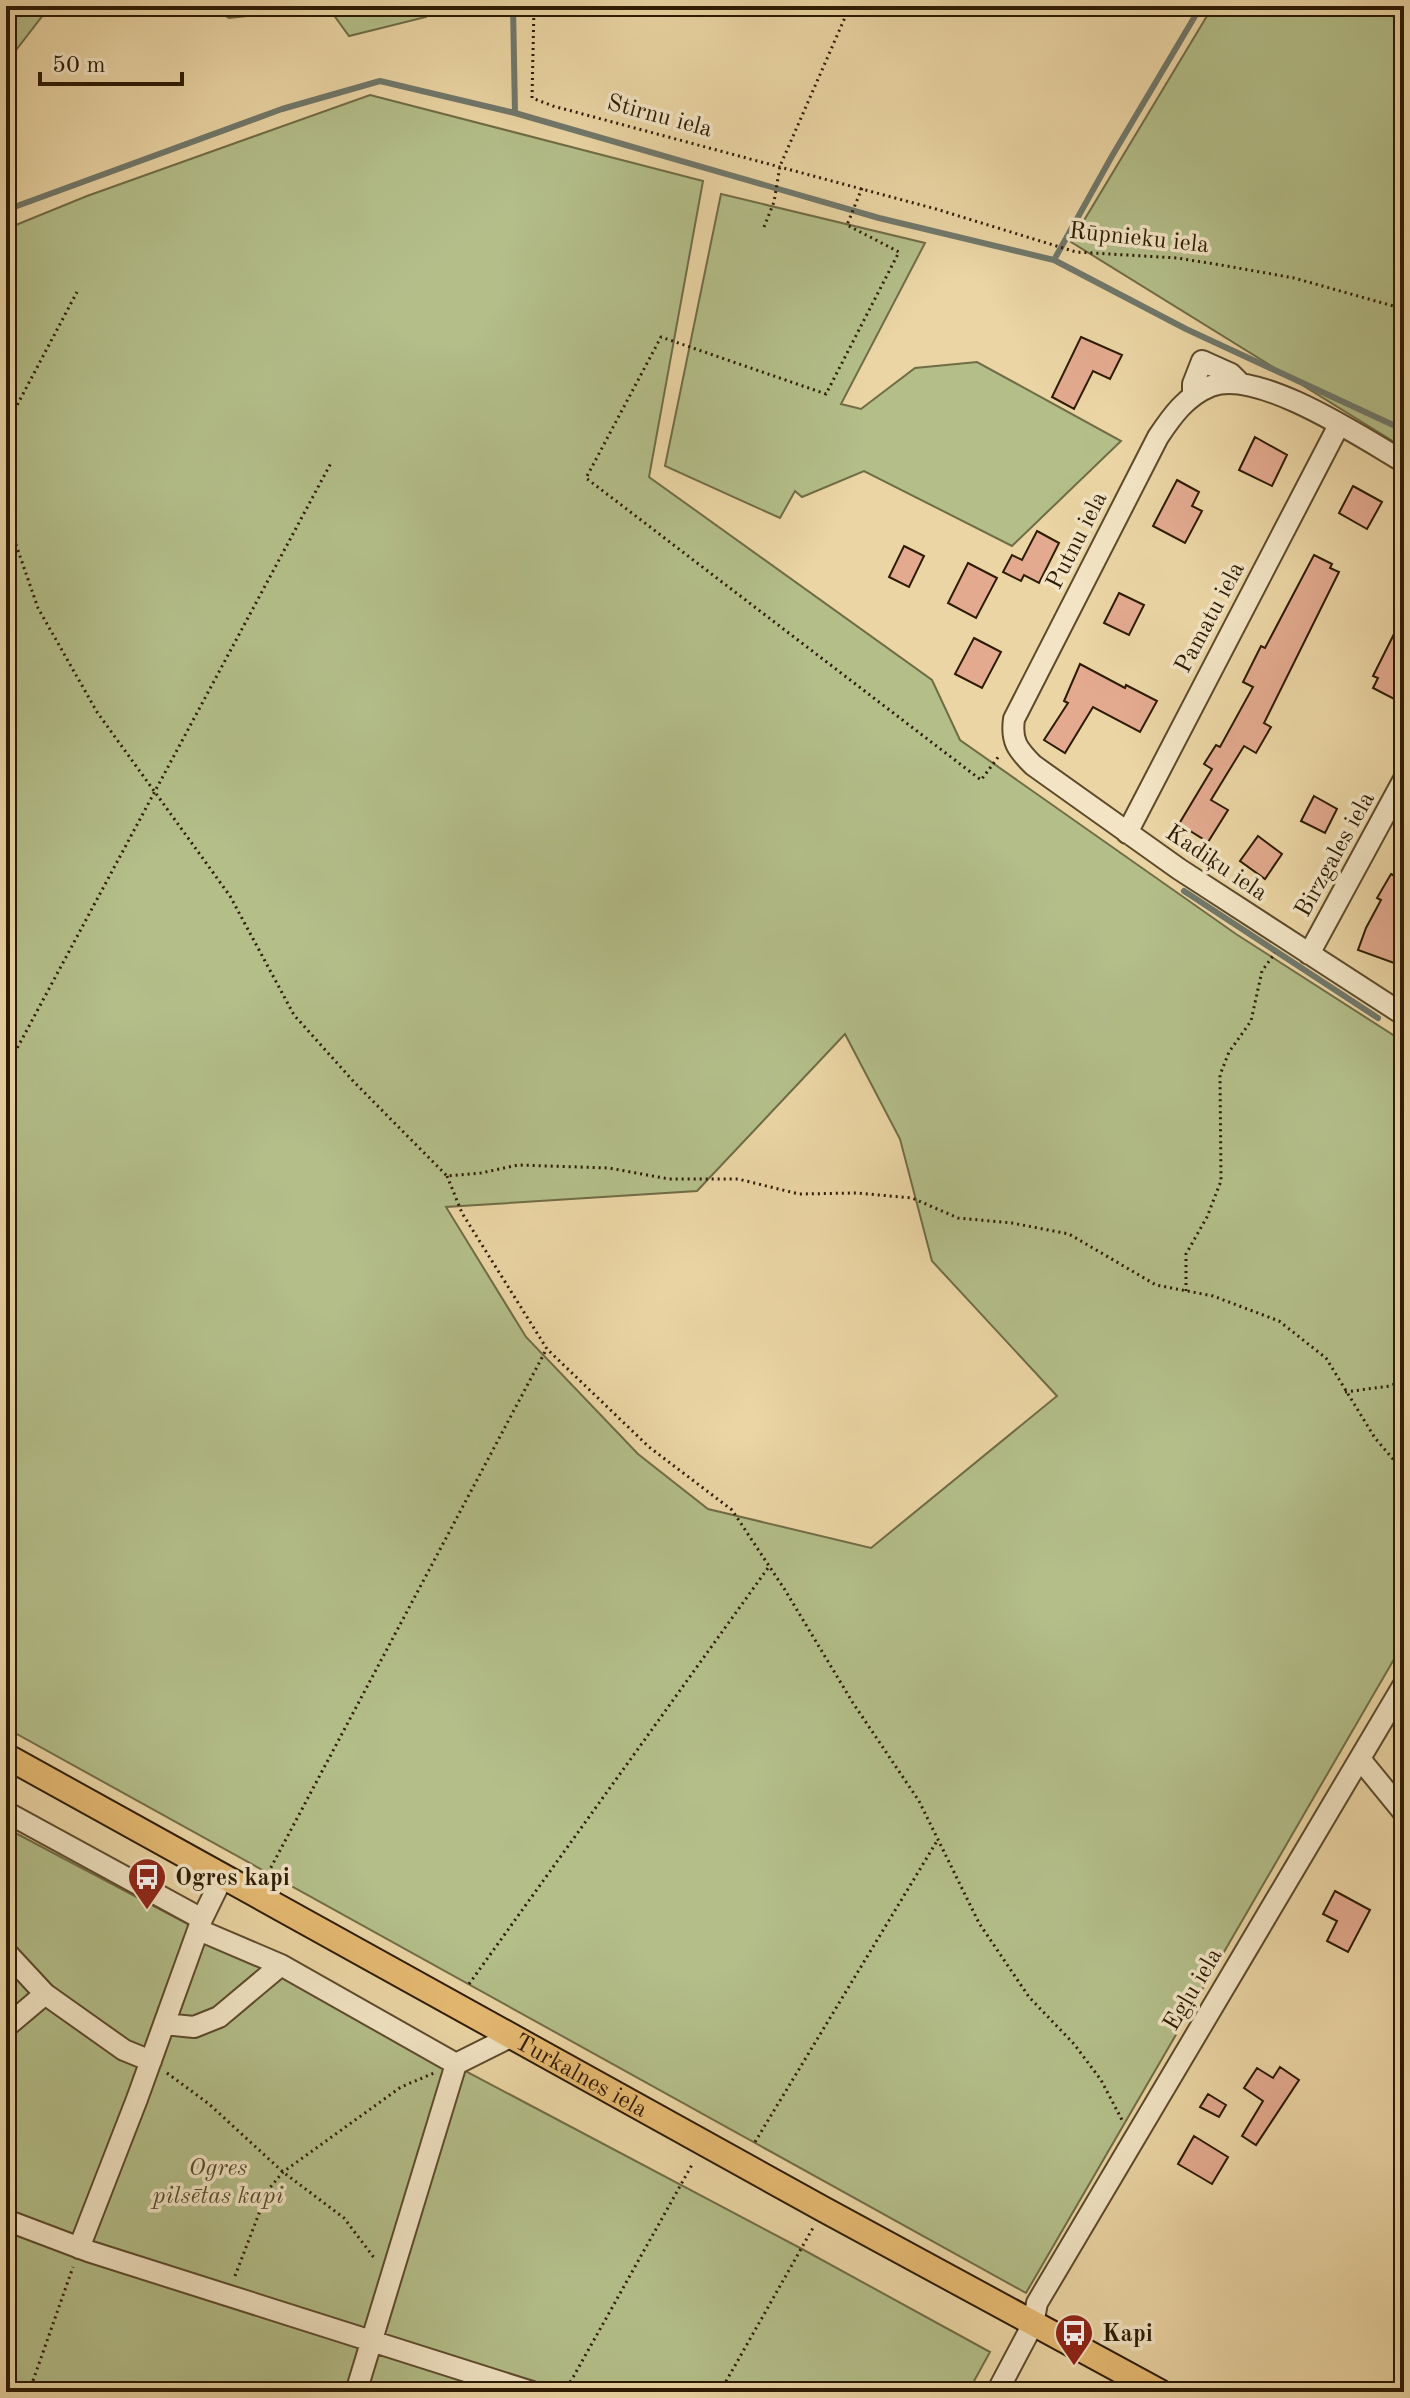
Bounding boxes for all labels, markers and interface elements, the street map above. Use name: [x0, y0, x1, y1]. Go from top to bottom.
scale bar: [40, 36, 182, 86]
text: 50 m: [52, 54, 106, 78]
street label: Stirnu iela: [604, 91, 715, 143]
street label: Rūpnieku iela: [1068, 220, 1210, 258]
street label: Putnu iela: [1043, 488, 1113, 594]
street label: Pamatu iela: [1172, 558, 1250, 677]
street label: Birzgales iela: [1292, 788, 1380, 921]
street label: Kadiķu iela: [1161, 821, 1271, 906]
bus stop icon: Ogres kapi: [126, 1856, 168, 1911]
place label: Ogres kapi: [175, 1867, 290, 1891]
street label: Egļu iela: [1160, 1945, 1228, 2035]
street label: Turkalnes iela: [510, 2031, 651, 2123]
park label: Ogres pilsētas kapi: [151, 2157, 283, 2209]
bus stop icon: Kapi: [1053, 2312, 1095, 2367]
place label: Kapi: [1102, 2323, 1153, 2347]

